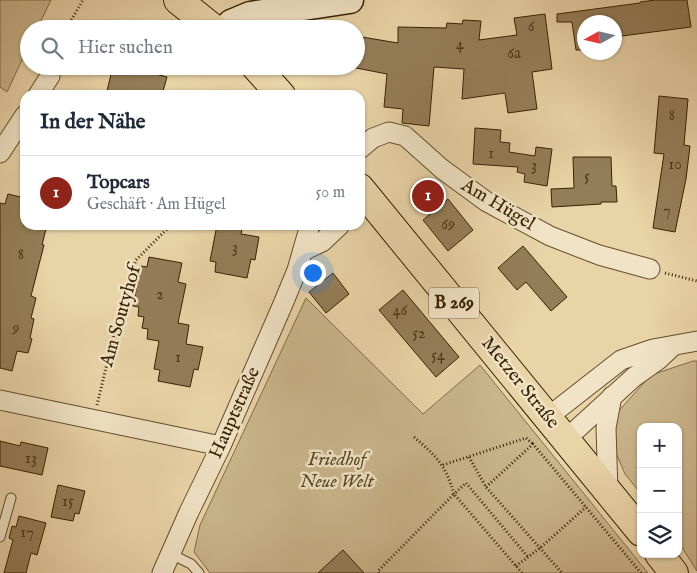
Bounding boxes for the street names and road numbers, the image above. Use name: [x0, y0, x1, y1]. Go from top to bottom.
street label: Am Hügel: [456, 173, 540, 237]
street label: Am Soutyhof: [95, 260, 148, 370]
road number: B 269: [429, 288, 479, 318]
street label: Metzer Straße: [476, 332, 565, 434]
street label: Hauptstraße: [204, 363, 266, 463]

